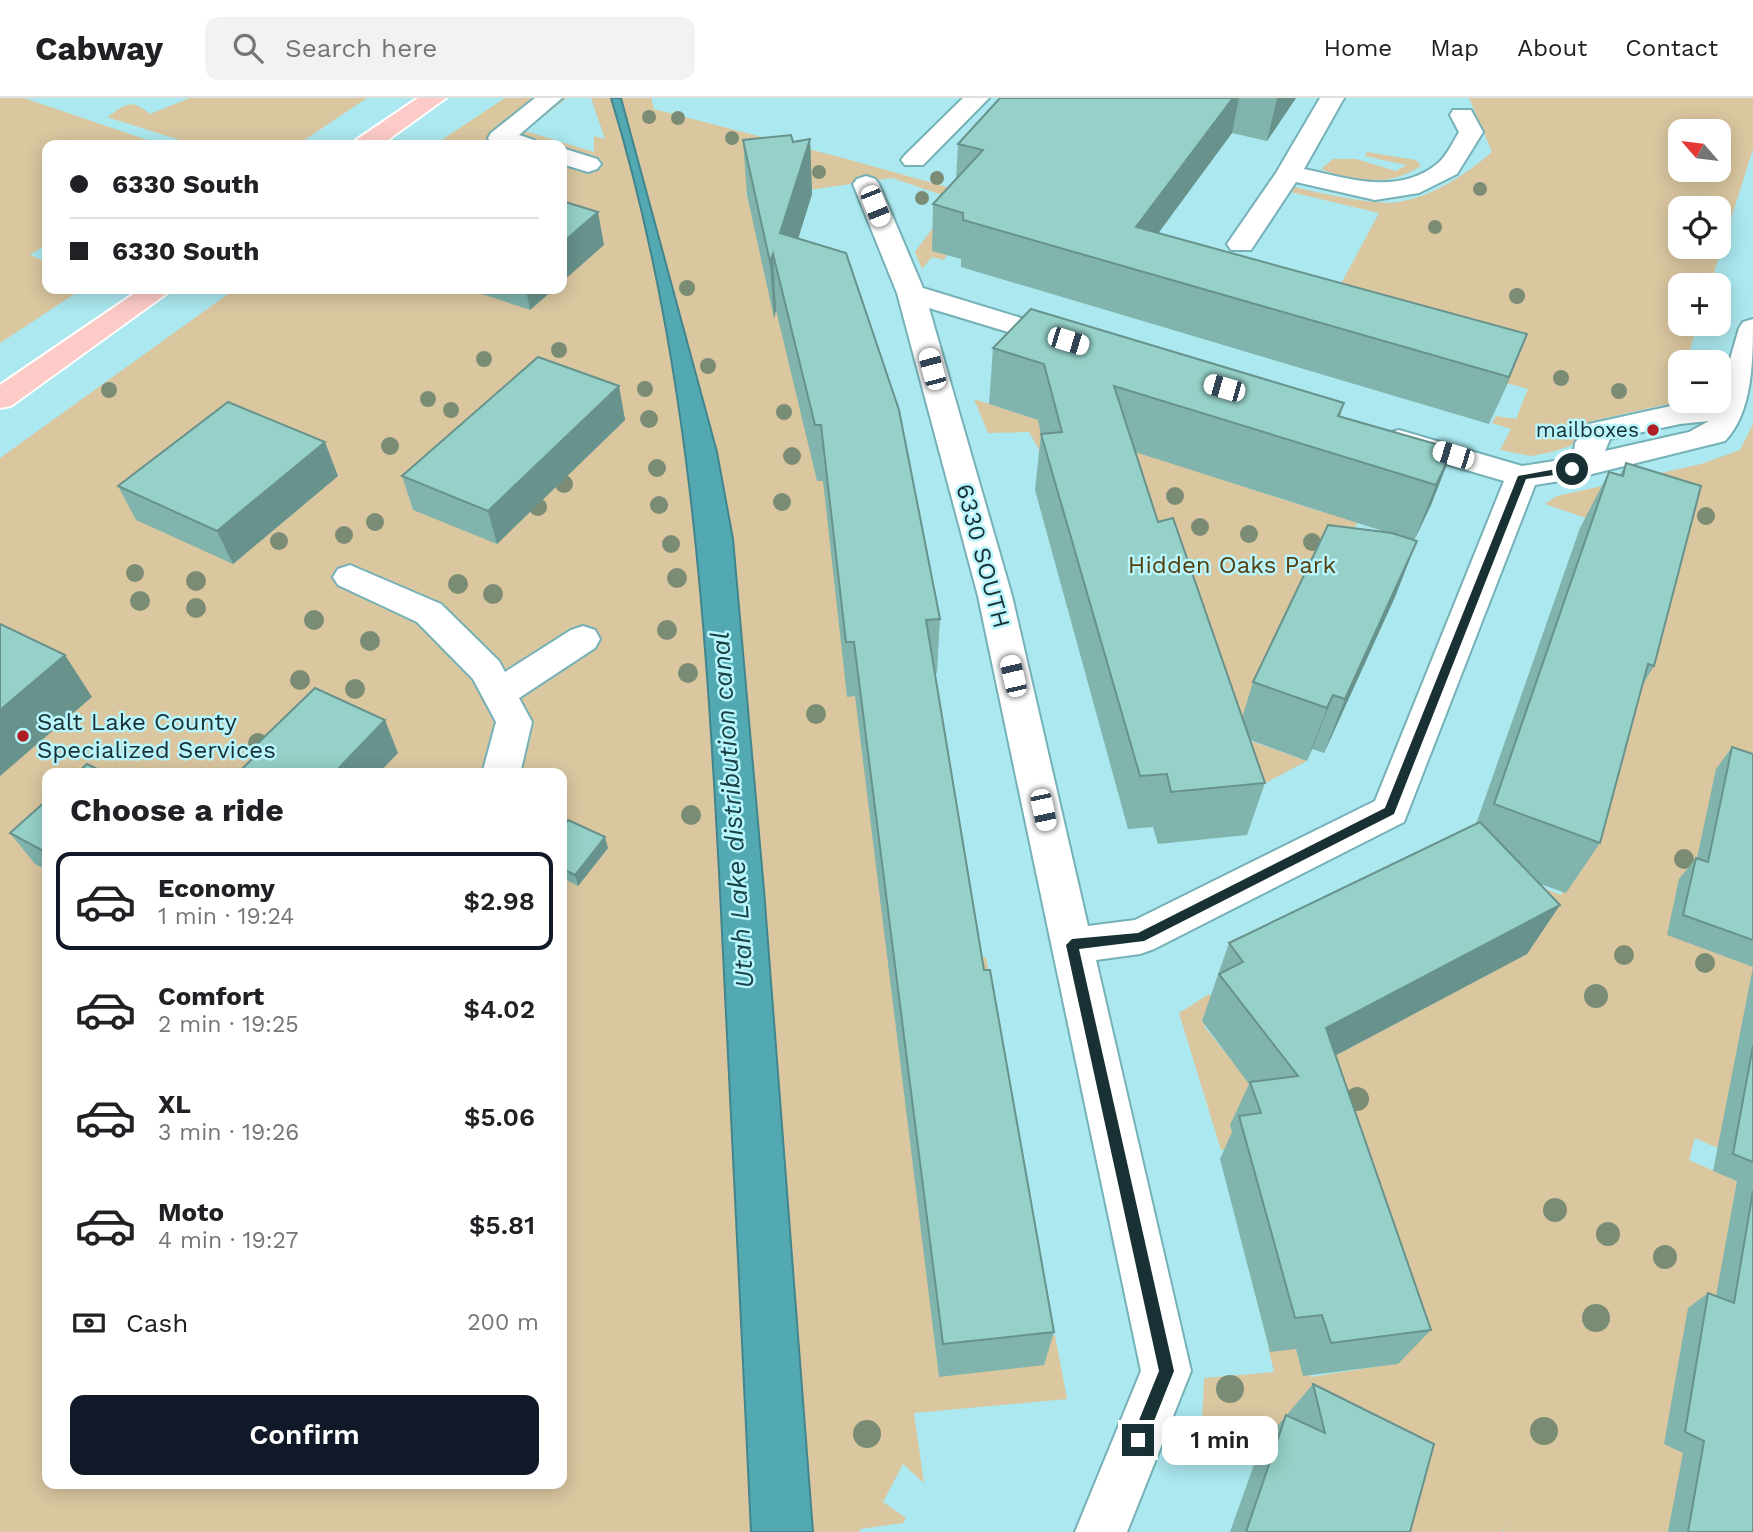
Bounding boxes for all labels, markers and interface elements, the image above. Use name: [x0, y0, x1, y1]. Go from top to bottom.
search box: [205, 17, 695, 80]
text: Cabway: [35, 29, 163, 68]
icon: search: [229, 29, 267, 67]
text: Search here: [285, 33, 437, 63]
text: Home: [1324, 34, 1392, 62]
text: Map: [1430, 34, 1479, 62]
text: About: [1517, 34, 1587, 62]
text: Contact: [1625, 34, 1718, 62]
north arrow: [1668, 119, 1731, 182]
map controls: [1668, 119, 1731, 413]
text: 6330 South: [112, 169, 259, 199]
car: [858, 183, 893, 229]
button: locate: [1668, 196, 1731, 259]
text: 6330 South: [112, 236, 259, 266]
button: +: [1668, 273, 1731, 336]
car: [1045, 325, 1092, 357]
car: [917, 346, 948, 392]
button: −: [1668, 350, 1731, 413]
car: [1201, 372, 1248, 404]
place label: mailboxes: [1536, 417, 1639, 442]
marker: mailboxes: [1645, 422, 1661, 438]
car: [1430, 439, 1477, 471]
route start: [1556, 453, 1588, 485]
street label: 6330 SOUTH: [950, 481, 1016, 631]
park label: Hidden Oaks Park: [1128, 551, 1337, 579]
water label: Utah Lake distribution canal: [705, 631, 759, 989]
car: [999, 653, 1028, 699]
place label: Salt Lake County Specialized Services: [37, 708, 276, 764]
marker: Salt Lake County Specialized Services: [15, 728, 31, 744]
car: [1029, 787, 1058, 833]
text: Choose a ride: [70, 791, 284, 829]
icon: car: [74, 870, 137, 933]
text: Economy: [158, 873, 275, 903]
text: $2.98: [464, 886, 535, 916]
text: 1 min · 19:24: [158, 903, 294, 930]
icon: car: [74, 978, 137, 1041]
text: Comfort: [158, 981, 264, 1011]
text: $4.02: [463, 994, 535, 1024]
text: 2 min · 19:25: [158, 1011, 299, 1038]
icon: car: [74, 1086, 137, 1149]
text: XL: [158, 1089, 191, 1119]
text: $5.06: [464, 1102, 535, 1132]
text: 3 min · 19:26: [158, 1119, 299, 1146]
icon: car: [74, 1194, 137, 1257]
text: Moto: [158, 1197, 224, 1227]
text: $5.81: [469, 1210, 535, 1240]
text: 4 min · 19:27: [158, 1227, 298, 1254]
icon: cash: [70, 1304, 108, 1342]
text: Cash: [126, 1308, 188, 1338]
text: 200 m: [467, 1309, 539, 1336]
button: Confirm: [70, 1395, 539, 1475]
callout: 1 min: [1162, 1416, 1278, 1464]
route end: [1122, 1424, 1154, 1456]
text: 1 min: [1190, 1427, 1250, 1454]

